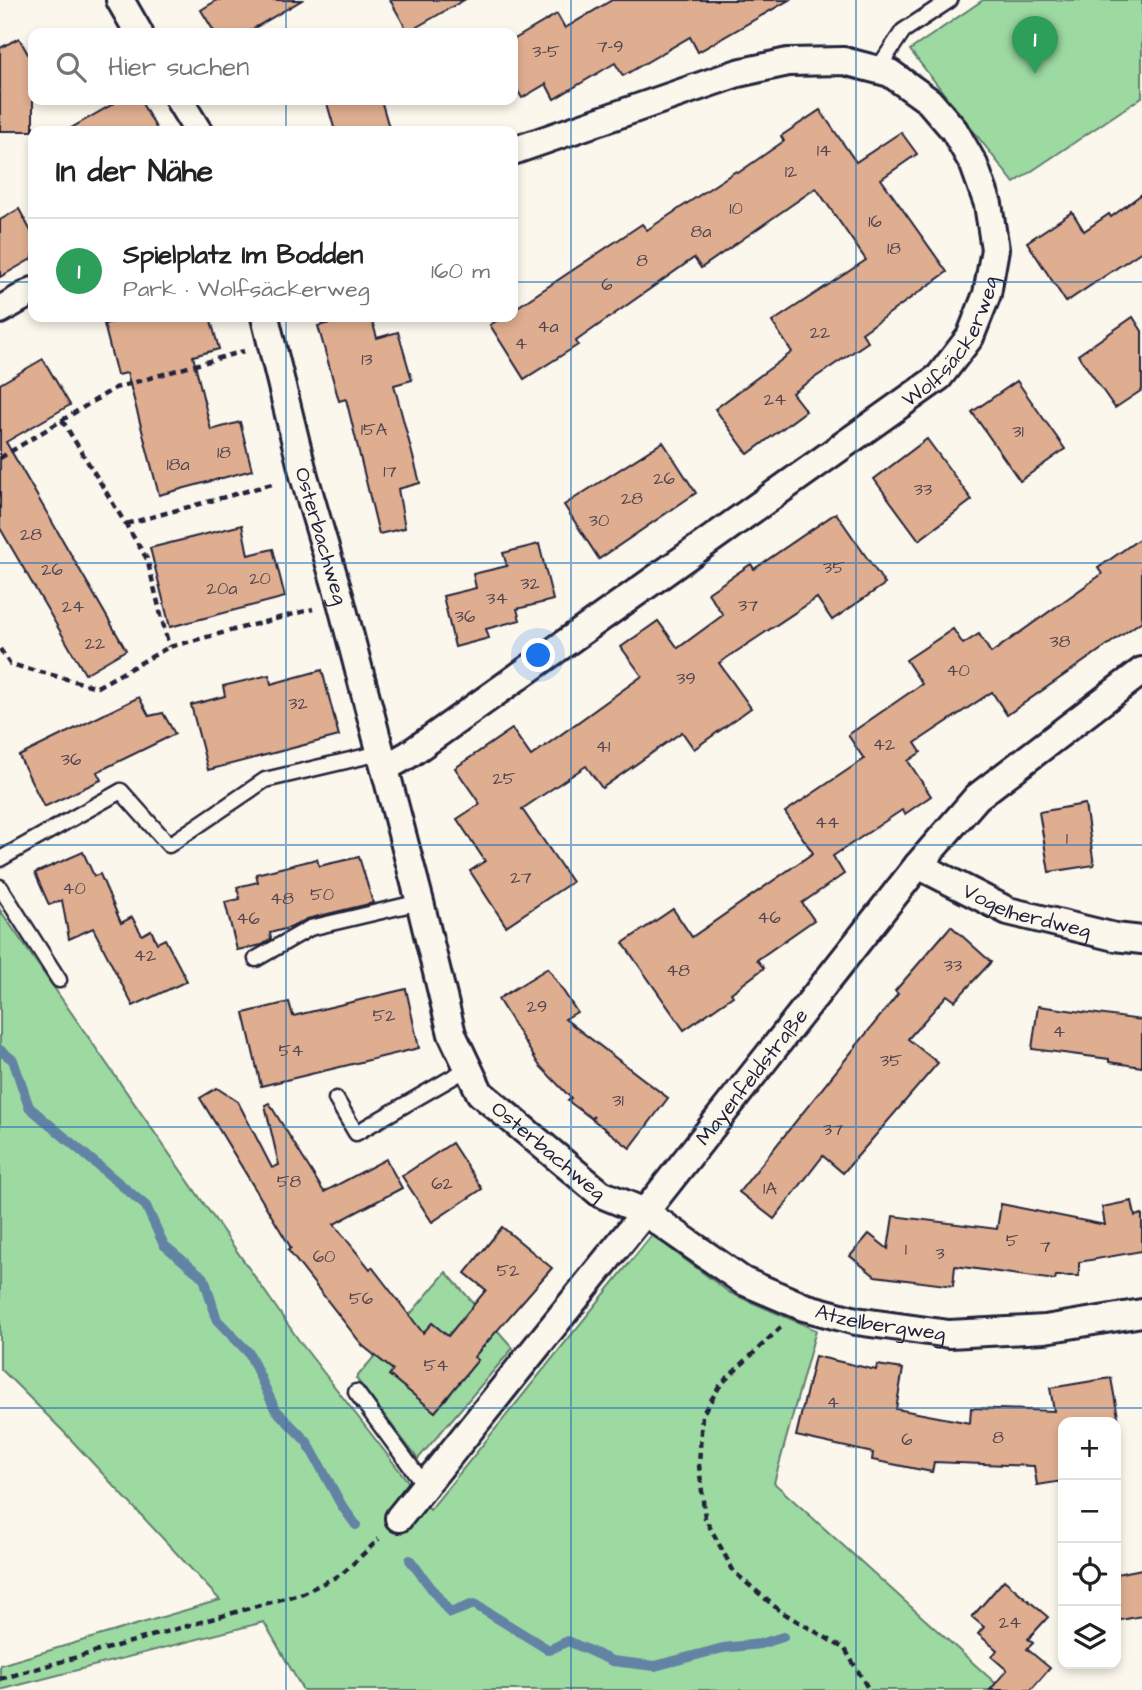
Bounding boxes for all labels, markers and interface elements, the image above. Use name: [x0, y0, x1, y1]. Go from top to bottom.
pin: 1: [1012, 16, 1058, 74]
search box: [28, 28, 518, 105]
house number: 7-9: [597, 34, 623, 59]
house number: 3-5: [532, 39, 560, 64]
icon: search: [52, 48, 90, 86]
text: Hier suchen: [108, 49, 249, 85]
house number: 14: [817, 138, 831, 163]
text: In der Nähe: [56, 151, 213, 193]
house number: 12: [785, 159, 798, 184]
house number: 10: [729, 196, 743, 221]
house number: 16: [868, 209, 882, 234]
house number: 8a: [691, 219, 711, 244]
house number: 18: [887, 236, 901, 261]
text: Spielplatz Im Bodden: [123, 237, 363, 273]
house number: 8: [636, 248, 648, 273]
text: 1: [78, 255, 80, 287]
text: 160 m: [431, 255, 490, 287]
house number: 6: [601, 272, 613, 297]
text: Park · Wolfsäckerweg: [123, 273, 370, 305]
street label: Wolfsäckerweg: [896, 274, 1006, 414]
house number: 4a: [537, 314, 559, 339]
house number: 22: [810, 320, 831, 345]
house number: 4: [515, 331, 527, 356]
house number: 13: [361, 347, 373, 372]
house number: 24: [764, 387, 786, 412]
house number: 15A: [361, 417, 388, 442]
house number: 31: [1012, 419, 1024, 444]
house number: 18: [217, 440, 231, 465]
house number: 18a: [166, 452, 190, 477]
house number: 17: [383, 459, 397, 484]
street label: Osterbachweg: [288, 464, 355, 608]
house number: 26: [653, 466, 675, 491]
house number: 33: [914, 477, 932, 502]
house number: 28: [621, 486, 643, 511]
house number: 30: [589, 508, 609, 533]
house number: 28: [20, 522, 42, 547]
house number: 35: [823, 555, 845, 580]
house number: 26: [41, 557, 63, 582]
house number: 20: [249, 566, 271, 591]
house number: 32: [520, 571, 540, 596]
house number: 20a: [207, 576, 237, 601]
house number: 34: [486, 586, 508, 611]
house number: 37: [738, 593, 758, 618]
house number: 24: [62, 594, 84, 619]
house number: 36: [455, 604, 475, 629]
house number: 38: [1050, 629, 1071, 654]
house number: 22: [85, 631, 106, 656]
your location: [521, 638, 555, 672]
house number: 40: [946, 658, 970, 683]
house number: 39: [676, 666, 696, 691]
house number: 32: [288, 691, 308, 716]
house number: 42: [873, 732, 896, 757]
house number: 41: [596, 734, 610, 759]
house number: 36: [61, 747, 81, 772]
house number: 25: [492, 766, 516, 791]
house number: 44: [815, 810, 839, 835]
house number: 1: [1066, 826, 1068, 851]
house number: 27: [510, 865, 532, 890]
house number: 40: [62, 876, 86, 901]
street label: Vogelherdweg: [958, 876, 1094, 947]
house number: 50: [310, 882, 334, 907]
house number: 48: [270, 886, 294, 911]
house number: 46: [757, 905, 781, 930]
house number: 46: [236, 906, 260, 931]
house number: 42: [134, 943, 157, 968]
house number: 33: [944, 953, 962, 978]
house number: 48: [666, 958, 690, 983]
house number: 29: [527, 994, 547, 1019]
street label: Mayenfeldstraße: [689, 1002, 815, 1151]
house number: 52: [372, 1003, 396, 1028]
house number: 4: [1053, 1019, 1065, 1044]
house number: 54: [279, 1038, 304, 1063]
house number: 35: [880, 1048, 902, 1073]
house number: 31: [612, 1088, 624, 1113]
street label: Osterbachweg: [485, 1094, 613, 1209]
house number: 37: [823, 1117, 843, 1142]
house number: 58: [277, 1169, 302, 1194]
house number: 62: [431, 1171, 453, 1196]
house number: 1A: [763, 1176, 777, 1201]
house number: 5: [1006, 1228, 1019, 1253]
house number: 7: [1039, 1234, 1051, 1259]
house number: 1: [905, 1237, 907, 1262]
house number: 3: [935, 1241, 945, 1266]
house number: 60: [313, 1244, 335, 1269]
house number: 52: [496, 1258, 520, 1283]
house number: 56: [349, 1286, 373, 1311]
street label: Atzelbergweg: [812, 1296, 948, 1350]
house number: 54: [424, 1353, 449, 1378]
house number: 4: [827, 1390, 839, 1415]
map controls: [1058, 1417, 1121, 1669]
button: +: [1058, 1417, 1121, 1480]
house number: 8: [992, 1425, 1004, 1450]
house number: 6: [901, 1427, 913, 1452]
button: −: [1058, 1480, 1121, 1543]
button: locate: [1058, 1543, 1121, 1606]
button: layers: [1058, 1606, 1121, 1669]
house number: 24: [999, 1610, 1021, 1635]

